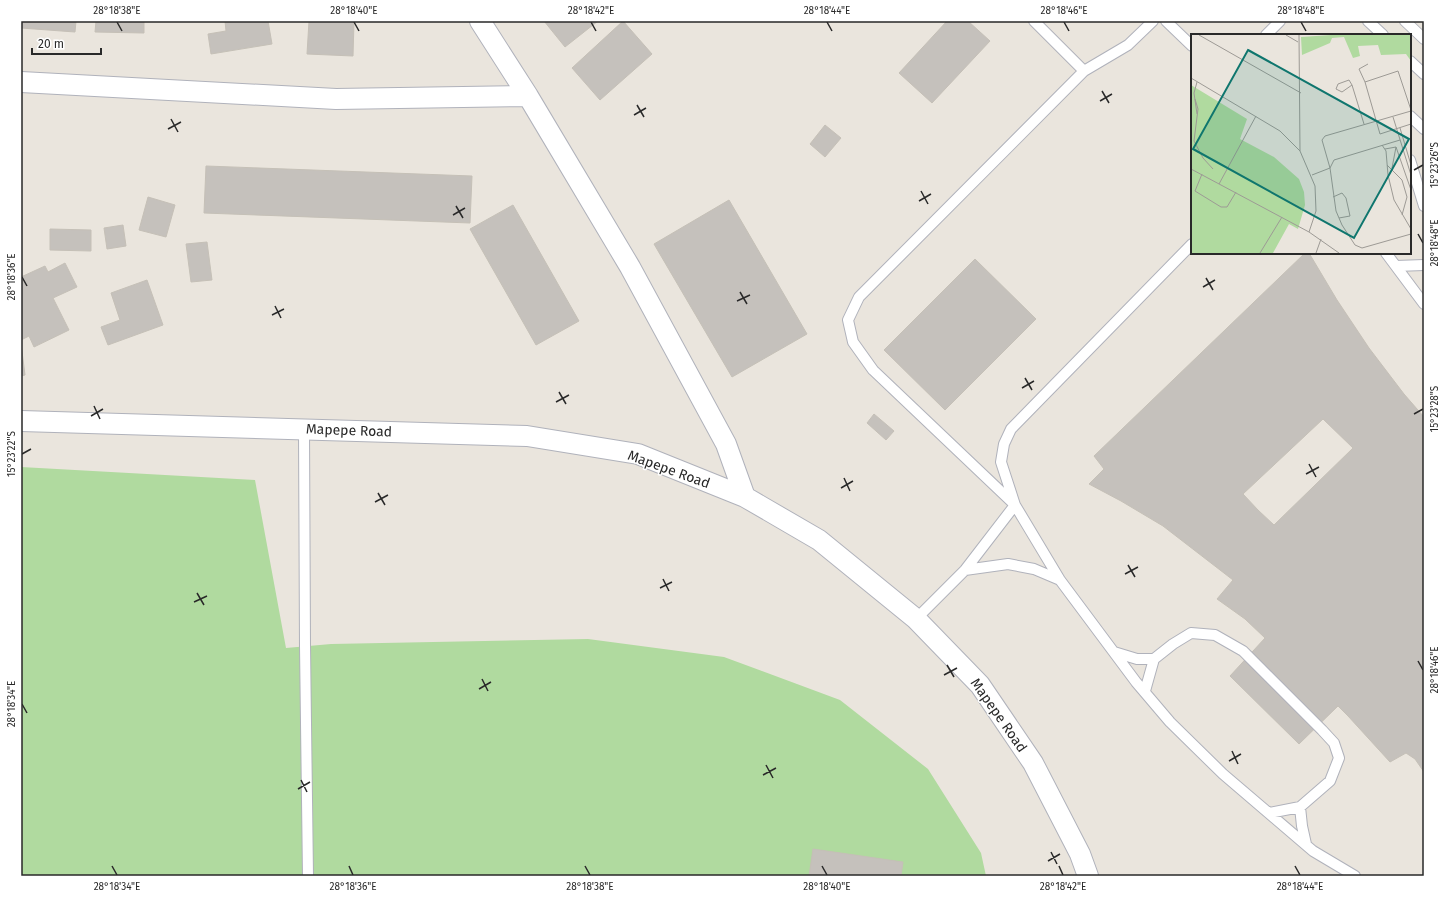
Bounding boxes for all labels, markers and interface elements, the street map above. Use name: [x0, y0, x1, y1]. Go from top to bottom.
text: 28°18'38"E: [93, 5, 141, 17]
text: 28°18'40"E: [330, 5, 378, 17]
text: 28°18'42"E: [568, 5, 614, 17]
text: 28°18'44"E: [804, 5, 850, 17]
text: 28°18'46"E: [1041, 5, 1087, 17]
text: 28°18'48"E: [1277, 5, 1325, 17]
scale bar: [32, 30, 101, 56]
inset map: [1191, 34, 1411, 254]
text: 20 m: [38, 37, 64, 51]
text: 15°23'26"S: [1429, 141, 1441, 188]
text: 28°18'48"E: [1429, 219, 1441, 267]
text: 28°18'36"E: [6, 253, 18, 301]
text: 15°23'28"S: [1429, 385, 1441, 432]
street label: Mapepe Road: [306, 420, 392, 441]
text: 15°23'22"S: [6, 431, 18, 477]
street label: Mapepe Road: [625, 447, 712, 492]
text: 28°18'46"E: [1429, 647, 1441, 693]
street label: Mapepe Road: [967, 675, 1030, 756]
text: 28°18'34"E: [6, 681, 18, 727]
text: 28°18'34"E: [94, 881, 140, 893]
text: 28°18'36"E: [329, 881, 377, 893]
text: 28°18'38"E: [566, 881, 614, 893]
text: 28°18'40"E: [803, 881, 851, 893]
text: 28°18'42"E: [1040, 881, 1086, 893]
text: 28°18'44"E: [1277, 881, 1323, 893]

